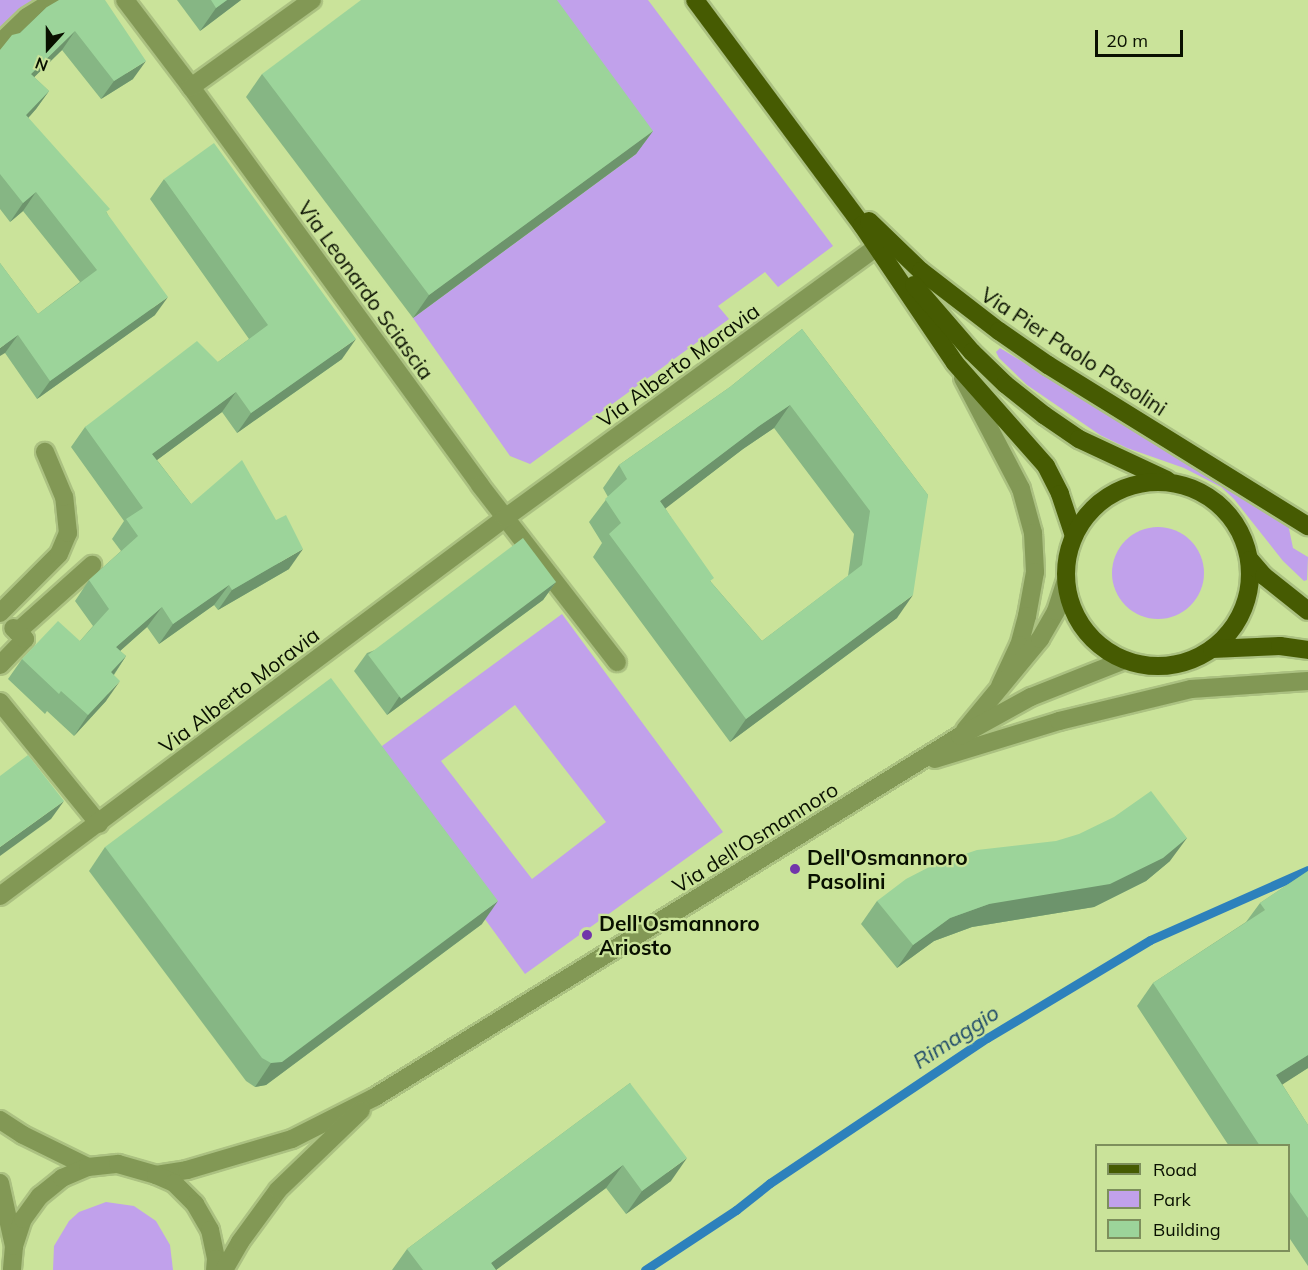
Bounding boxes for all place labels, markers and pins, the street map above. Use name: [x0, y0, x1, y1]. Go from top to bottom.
place label: Dell'Osmannoro Pasolini: [807, 844, 968, 894]
marker: Dell'Osmannoro Pasolini: [788, 862, 802, 876]
place label: Dell'Osmannoro Ariosto: [599, 910, 760, 960]
marker: Dell'Osmannoro Ariosto: [580, 928, 594, 942]

